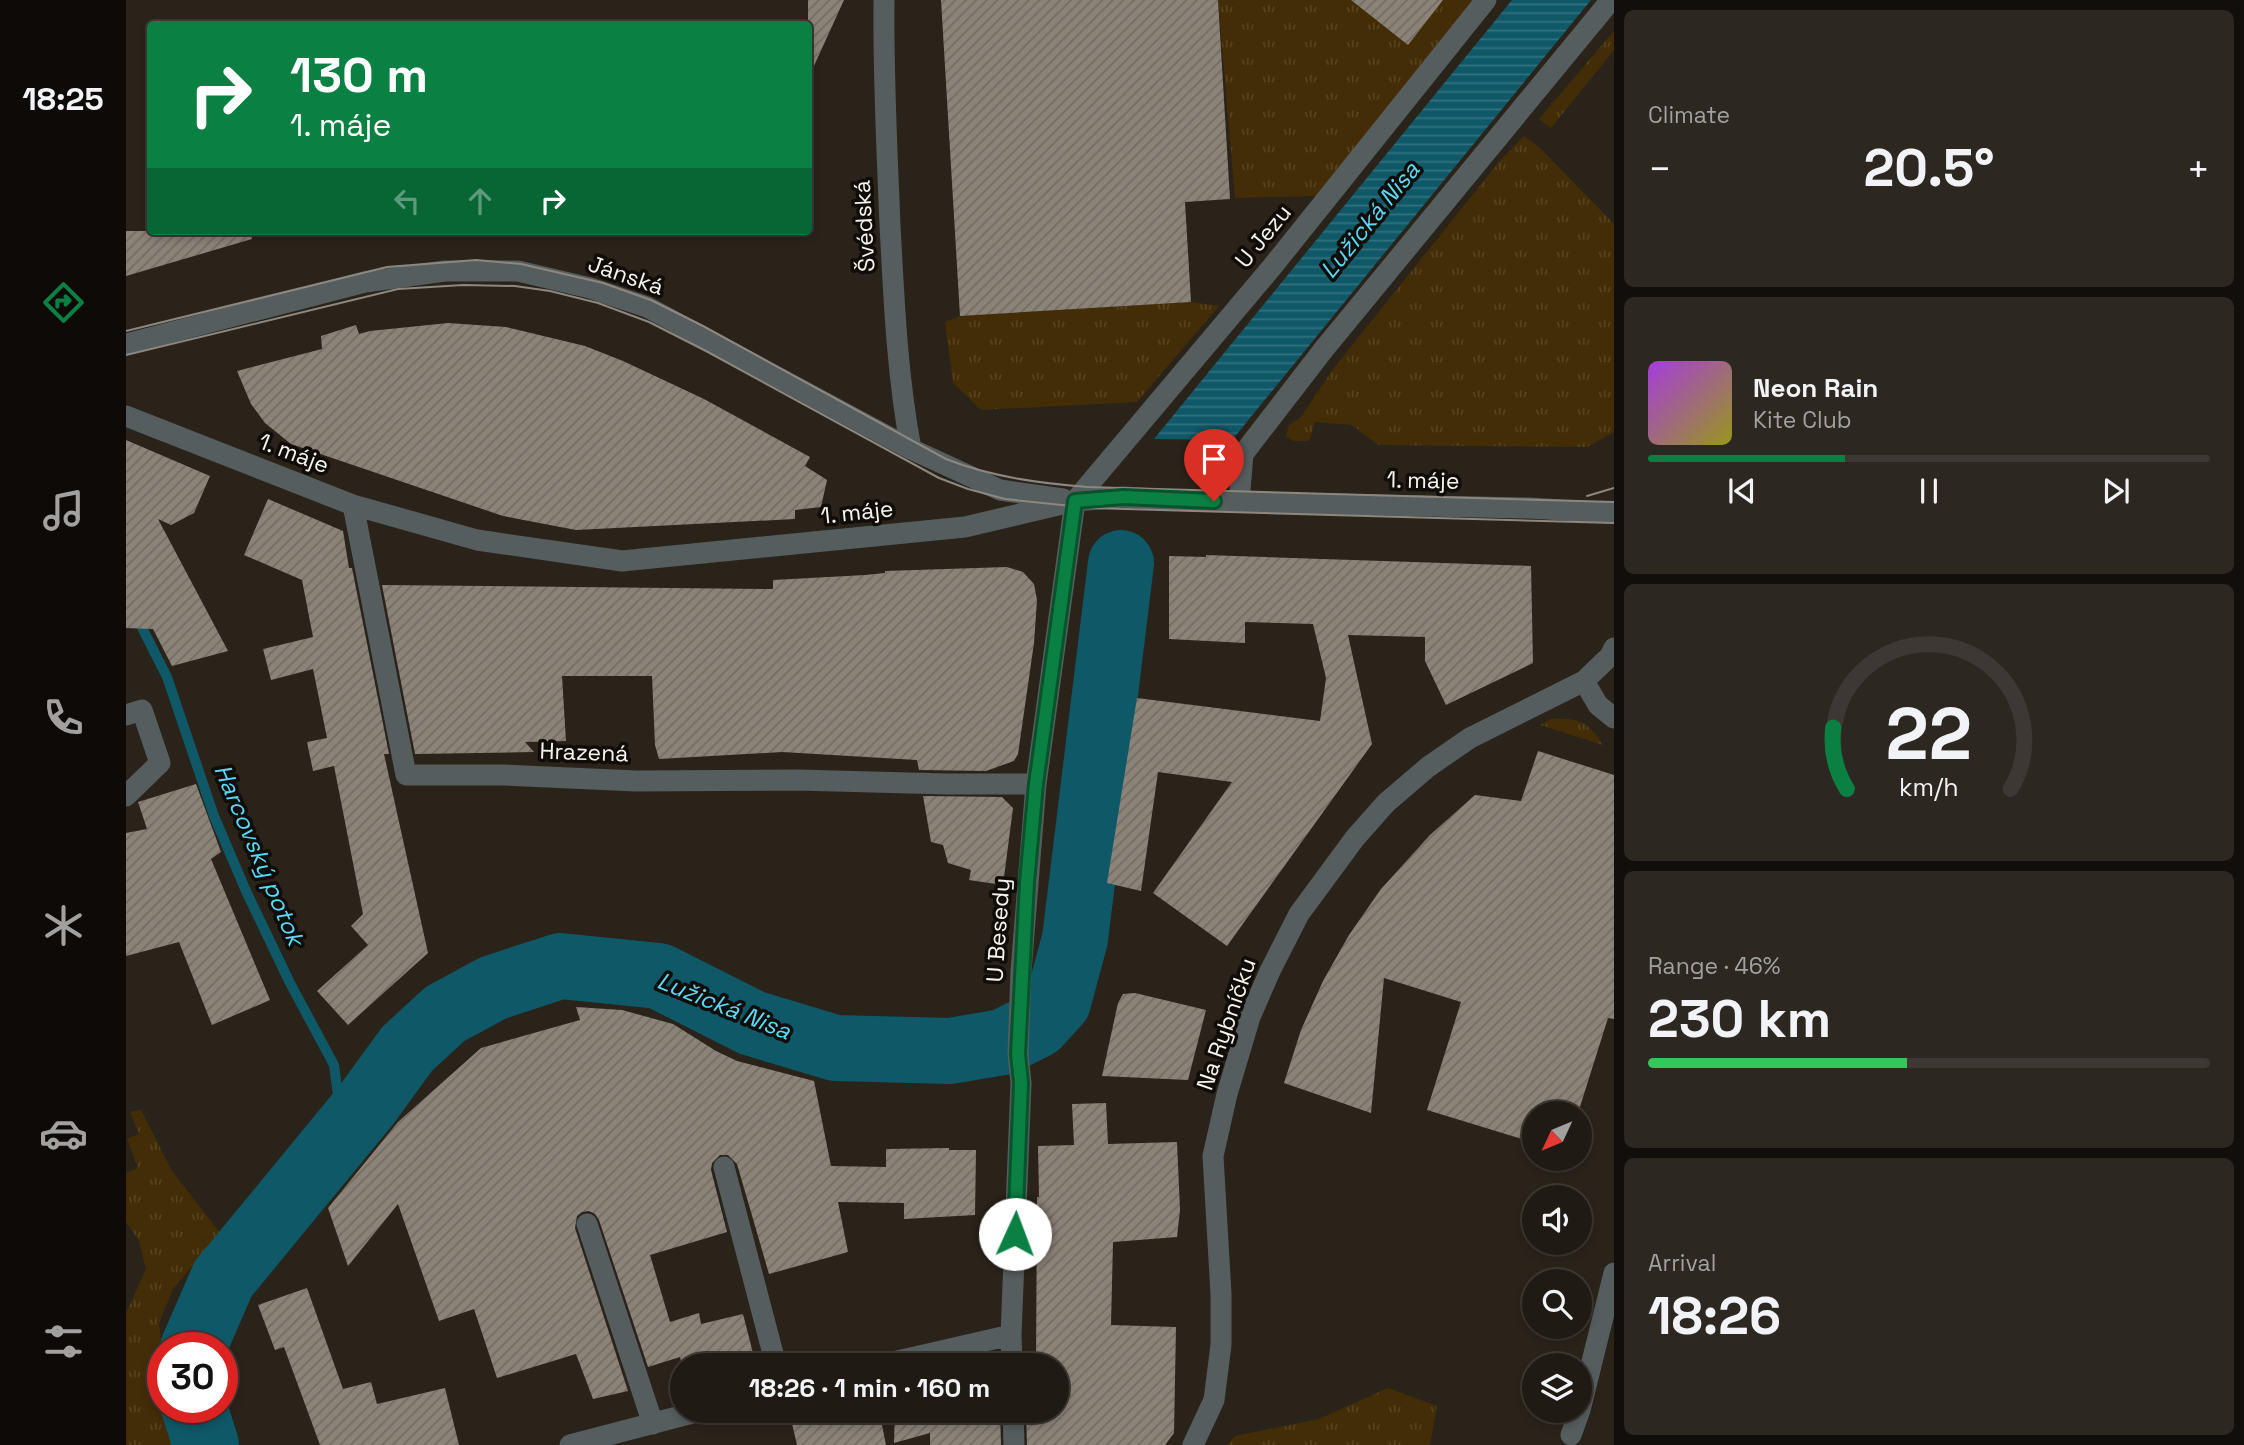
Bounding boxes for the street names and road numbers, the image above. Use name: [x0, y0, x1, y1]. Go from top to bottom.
street label: Švédská: [847, 179, 881, 273]
street label: U Jezu: [1228, 198, 1298, 274]
street label: Jánská: [584, 248, 668, 302]
street label: 1. máje: [255, 426, 333, 480]
street label: 1. máje: [1386, 464, 1460, 496]
street label: 1. máje: [819, 493, 895, 531]
street label: Hrazená: [539, 735, 629, 769]
street label: U Besedy: [979, 877, 1017, 983]
street label: Na Rybníčku: [1189, 954, 1263, 1094]

